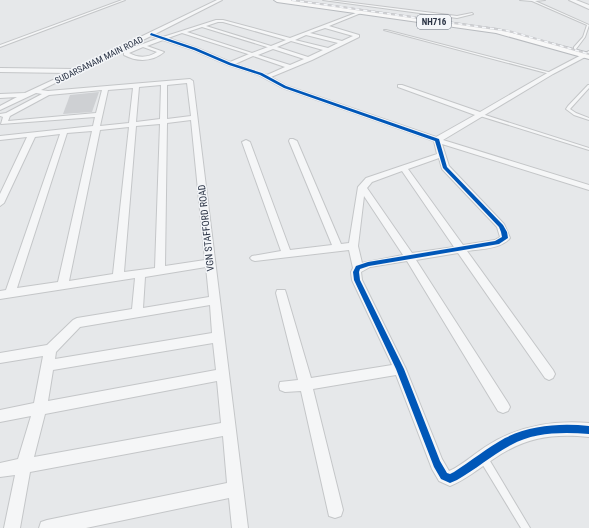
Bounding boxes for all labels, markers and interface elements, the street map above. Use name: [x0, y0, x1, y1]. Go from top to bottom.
road number: NH716: [417, 15, 451, 29]
street label: SUDARSANAM MAIN ROAD: [53, 34, 145, 86]
street label: VGN STAFFORD ROAD: [196, 184, 216, 272]

